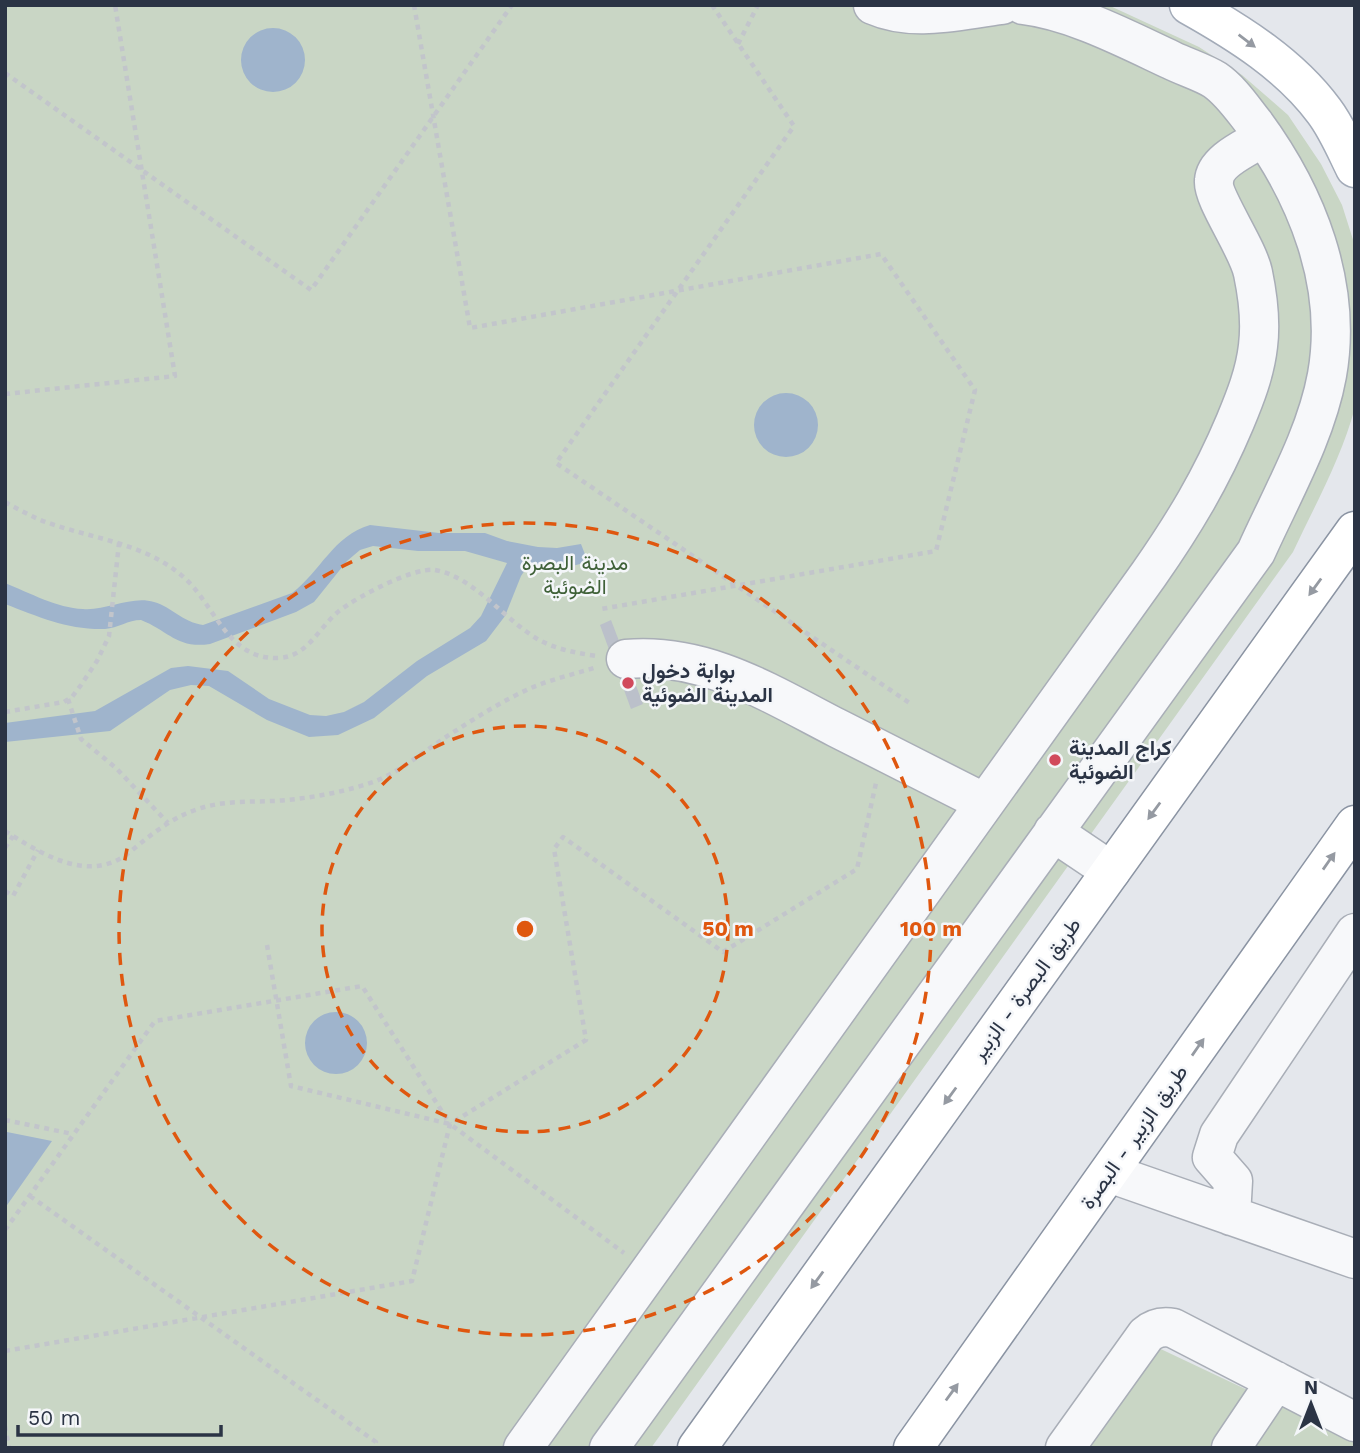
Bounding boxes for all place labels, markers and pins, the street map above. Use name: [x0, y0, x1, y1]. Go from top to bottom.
place label: بوابة دخول المدينة الضوئية: [642, 658, 773, 708]
marker: بوابة دخول المدينة الضوئية: [620, 675, 636, 691]
place label: كراج المدينة الضوئية: [1069, 735, 1172, 785]
marker: كراج المدينة الضوئية: [1047, 752, 1063, 768]
centre of rings: [513, 917, 537, 941]

